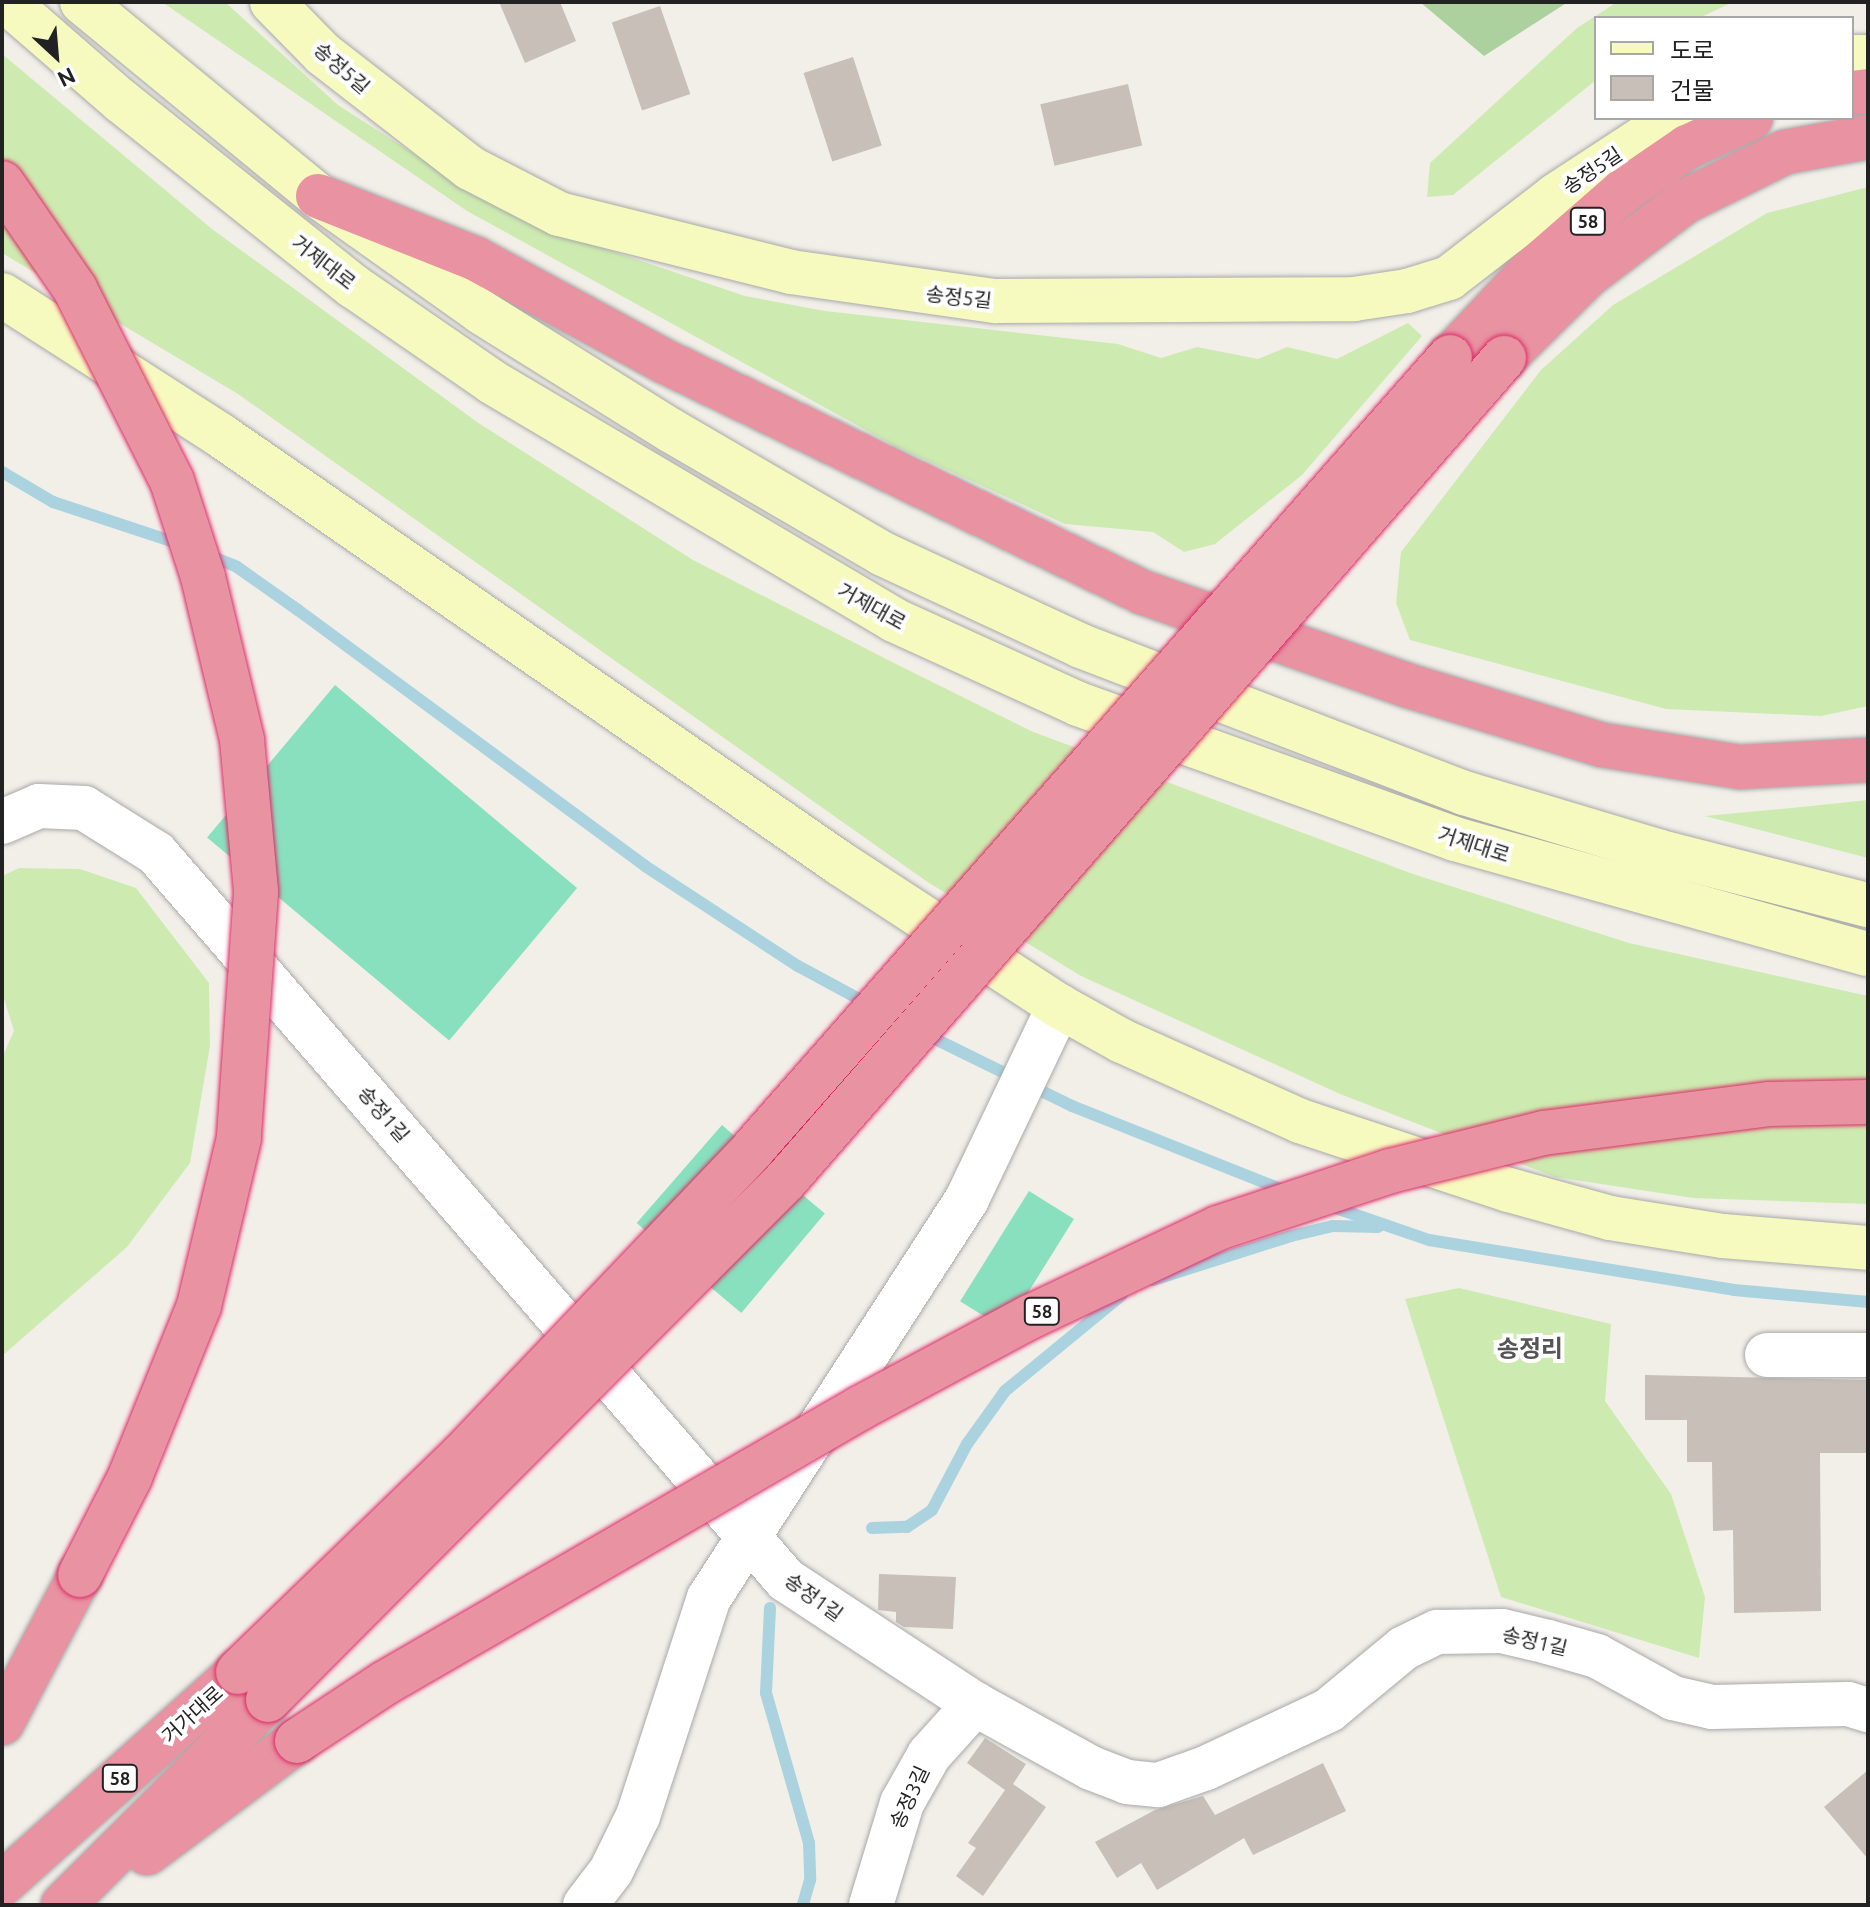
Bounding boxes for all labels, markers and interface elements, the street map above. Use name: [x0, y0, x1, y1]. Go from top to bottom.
north arrow: [16, 16, 96, 96]
legend: [1594, 16, 1854, 120]
street label: 송정5길: [309, 37, 375, 99]
text: 도로: [1670, 37, 1714, 64]
text: N: [54, 63, 80, 93]
text: 건물: [1670, 77, 1714, 104]
street label: 송정5길: [1558, 141, 1626, 199]
road number: 58: [1568, 207, 1608, 235]
street label: 거제대로: [288, 230, 360, 294]
street label: 송정5길: [925, 282, 993, 312]
street label: 거제대로: [834, 578, 910, 634]
street label: 거제대로: [1435, 821, 1513, 867]
street label: 송정1길: [353, 1081, 415, 1147]
road number: 58: [1022, 1297, 1062, 1325]
district label: 송정리: [1497, 1335, 1563, 1363]
street label: 송정1길: [780, 1568, 848, 1626]
street label: 송정1길: [1500, 1622, 1570, 1660]
street label: 거가대로: [157, 1680, 227, 1748]
street label: 송정3길: [884, 1762, 934, 1832]
road number: 58: [100, 1764, 140, 1792]

